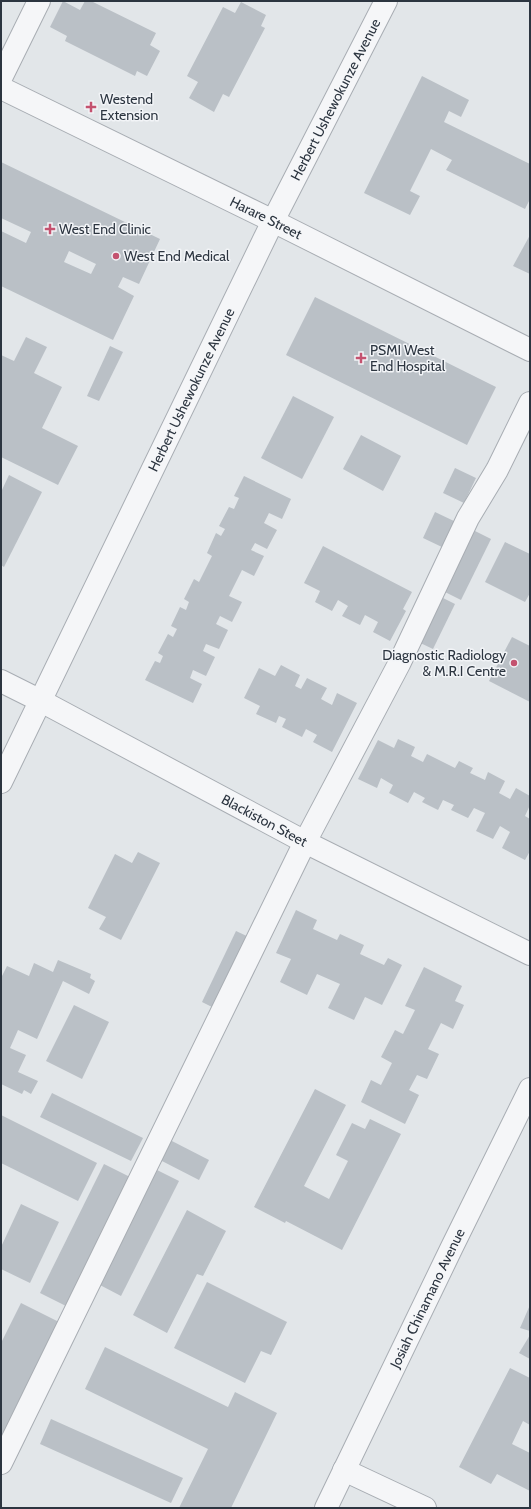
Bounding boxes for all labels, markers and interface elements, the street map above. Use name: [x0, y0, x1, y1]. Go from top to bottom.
street label: Herbert Ushewokunze Avenue: [286, 16, 384, 184]
place label: Westend Extension: [100, 90, 159, 124]
marker: Westend Extension: [85, 101, 97, 113]
street label: Harare Street: [227, 192, 305, 243]
place label: West End Clinic: [59, 220, 151, 238]
marker: West End Clinic: [44, 223, 56, 235]
place label: West End Medical: [124, 247, 230, 265]
marker: West End Medical: [111, 251, 121, 261]
street label: Herbert Ushewokunze Avenue: [144, 305, 238, 474]
place label: PSMI West End Hospital: [370, 341, 446, 375]
marker: PSMI West End Hospital: [355, 352, 367, 364]
place label: Diagnostic Radiology & M.R.I Centre: [382, 646, 506, 680]
marker: Diagnostic Radiology & M.R.I Centre: [509, 658, 519, 668]
street label: Blackiston Steet: [218, 790, 311, 851]
street label: Josiah Chinamano Avenue: [385, 1225, 469, 1372]

